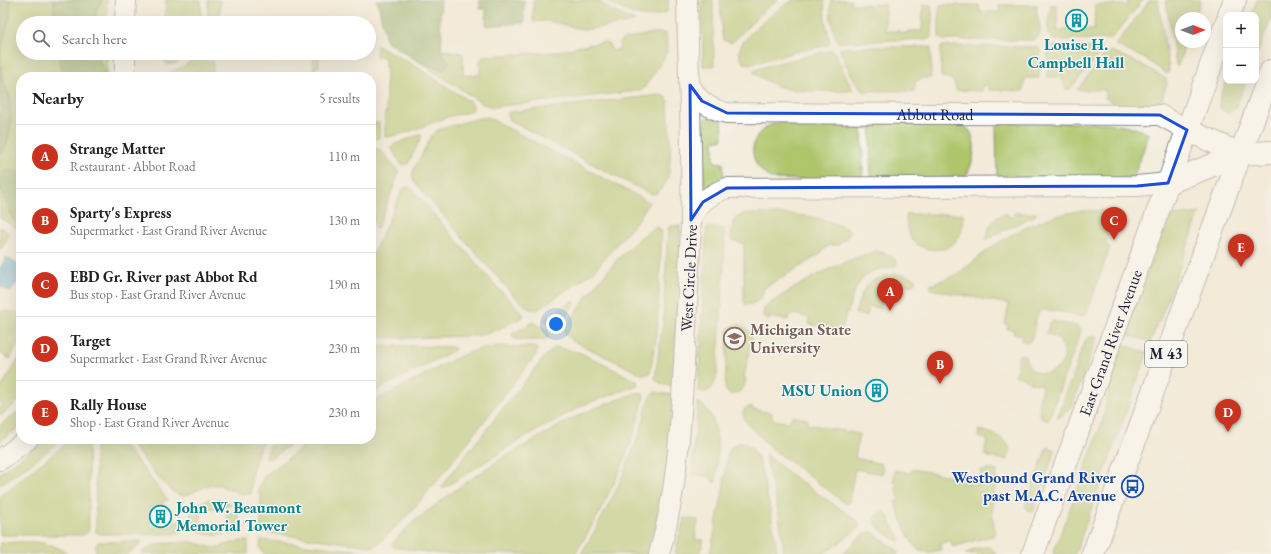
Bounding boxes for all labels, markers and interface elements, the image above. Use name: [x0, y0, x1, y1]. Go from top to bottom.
building icon: Louise H. Campbell Hall: [1063, 8, 1089, 34]
north arrow: [1175, 12, 1211, 48]
map controls: [1223, 12, 1259, 84]
button: +: [1223, 12, 1259, 48]
search box: [16, 16, 376, 60]
icon: search: [30, 27, 52, 49]
text: Search here: [62, 29, 127, 48]
place label: Louise H. Campbell Hall: [1028, 34, 1125, 73]
button: −: [1223, 48, 1259, 84]
text: Nearby: [32, 87, 84, 109]
text: 5 results: [319, 90, 360, 107]
street label: Abbot Road: [895, 104, 974, 125]
text: Strange Matter: [70, 139, 165, 158]
text: A: [40, 148, 50, 165]
text: 110 m: [329, 148, 360, 165]
text: Restaurant · Abbot Road: [70, 158, 196, 175]
text: Sparty's Express: [70, 203, 171, 222]
pin: C: [1101, 207, 1127, 240]
text: B: [41, 212, 49, 229]
text: 130 m: [329, 212, 360, 229]
text: Supermarket · East Grand River Avenue: [70, 222, 267, 239]
street label: West Circle Drive: [676, 224, 702, 332]
pin: E: [1228, 234, 1254, 267]
text: EBD Gr. River past Abbot Rd: [70, 267, 257, 286]
street label: East Grand River Avenue: [1074, 267, 1147, 419]
text: C: [40, 276, 50, 293]
text: 190 m: [329, 276, 360, 293]
pin: A: [877, 278, 903, 311]
text: Bus stop · East Grand River Avenue: [70, 286, 246, 303]
your location: [546, 314, 566, 334]
place label: Michigan State University: [750, 319, 851, 358]
school or university icon: Michigan State University: [722, 325, 748, 351]
text: Target: [70, 331, 111, 350]
text: D: [40, 340, 50, 357]
text: 230 m: [329, 340, 360, 357]
road number: M 43: [1145, 341, 1187, 367]
text: Supermarket · East Grand River Avenue: [70, 350, 267, 367]
pin: B: [927, 351, 953, 384]
building icon: MSU Union: [864, 377, 890, 403]
place label: MSU Union: [781, 380, 862, 401]
text: Rally House: [70, 395, 147, 414]
pin: D: [1215, 399, 1241, 432]
text: E: [41, 404, 49, 421]
text: 230 m: [329, 404, 360, 421]
text: Shop · East Grand River Avenue: [70, 414, 229, 431]
place label: Westbound Grand River past M.A.C. Avenue: [952, 467, 1116, 506]
bus stop icon: Westbound Grand River past M.A.C. Avenue: [1119, 473, 1145, 499]
place label: John W. Beaumont Memorial Tower: [174, 497, 301, 536]
building icon: John W. Beaumont Memorial Tower: [148, 503, 174, 529]

